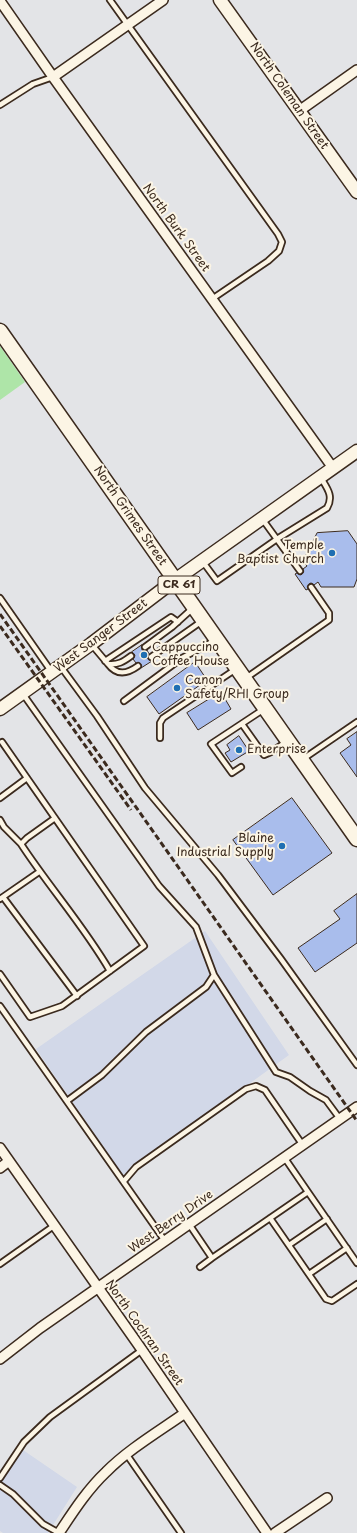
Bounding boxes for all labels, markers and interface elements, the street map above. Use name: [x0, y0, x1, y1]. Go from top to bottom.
street label: North Coleman Street: [247, 40, 331, 152]
street label: North Burk Street: [139, 181, 213, 275]
street label: North Grimes Street: [90, 464, 170, 568]
place label: Temple Baptist Church: [237, 539, 324, 567]
marker: Temple Baptist Church: [327, 548, 337, 558]
road number: CR 61: [158, 576, 200, 594]
street label: West Sanger Street: [52, 596, 150, 676]
place label: Cappuccino Coffee House: [152, 641, 229, 669]
marker: Cappuccino Coffee House: [139, 650, 149, 660]
place label: Canon Safety/RHI Group: [185, 674, 289, 702]
marker: Canon Safety/RHI Group: [172, 683, 182, 693]
place label: Enterprise: [247, 743, 306, 757]
marker: Enterprise: [234, 745, 244, 755]
place label: Blaine Industrial Supply: [177, 832, 274, 860]
marker: Blaine Industrial Supply: [277, 841, 287, 851]
street label: West Berry Drive: [126, 1188, 216, 1256]
street label: North Cochran Street: [102, 1277, 186, 1389]

